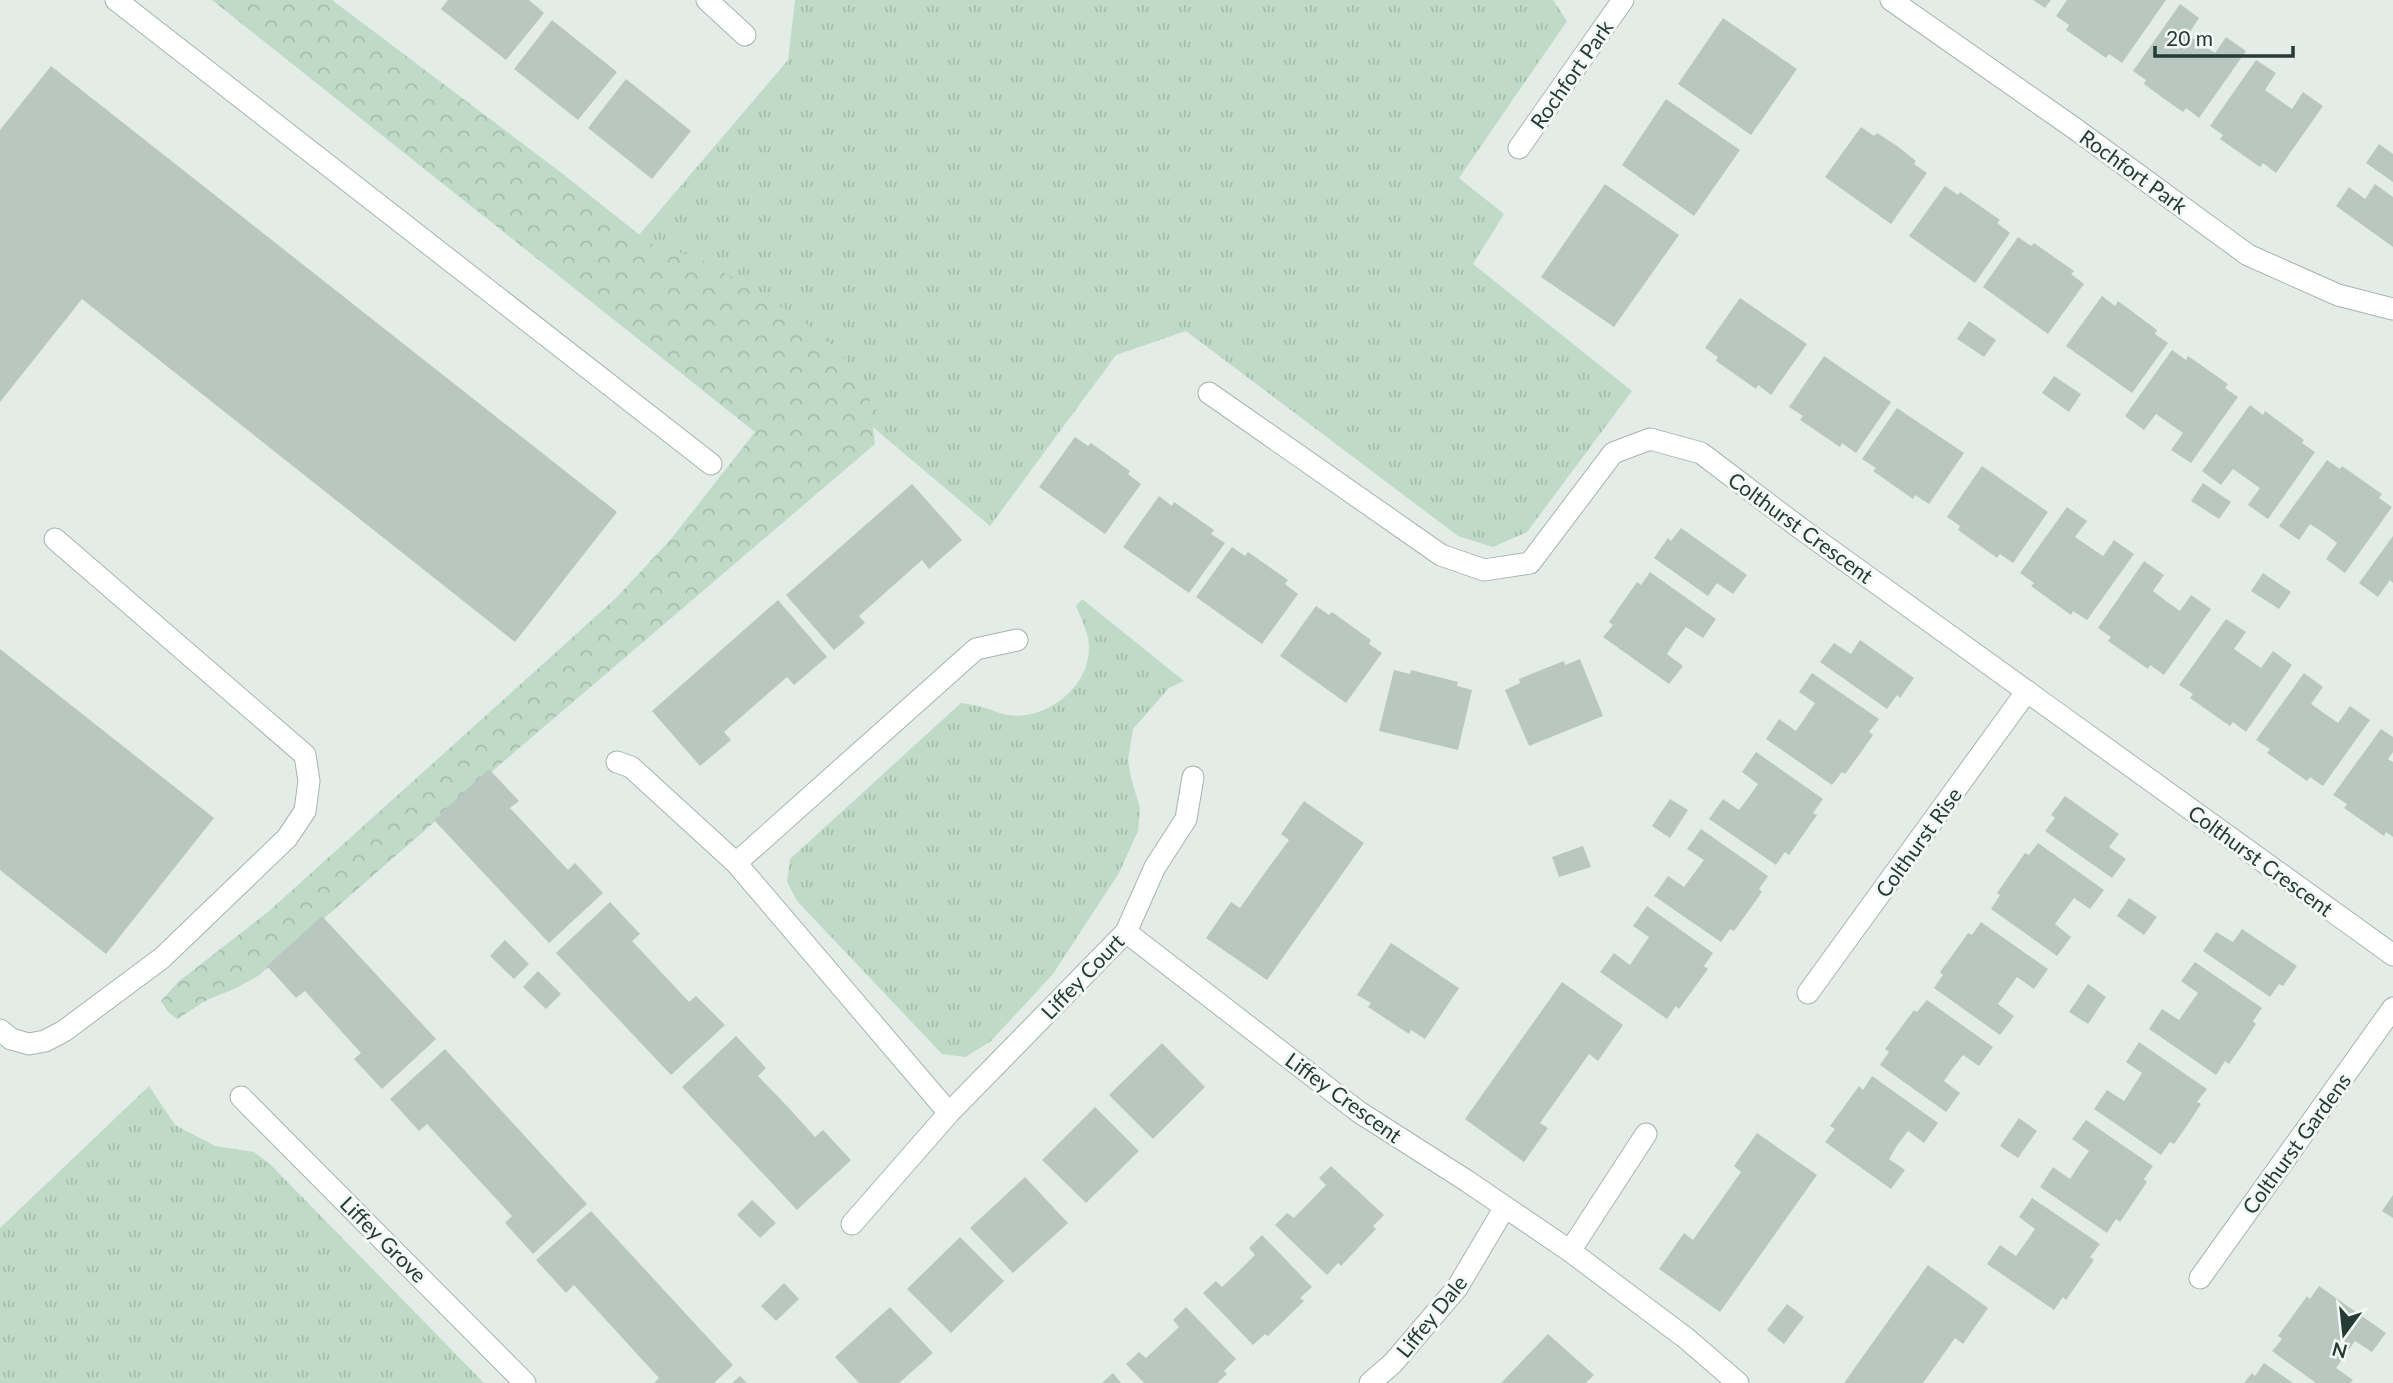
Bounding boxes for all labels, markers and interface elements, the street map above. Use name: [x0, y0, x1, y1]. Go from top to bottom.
scale bar: [2155, 14, 2293, 58]
street label: Rochfort Park: [1524, 15, 1618, 133]
text: 20 m: [2166, 25, 2213, 50]
street label: Rochfort Park: [2076, 124, 2193, 218]
street label: Colthurst Crescent: [1724, 466, 1879, 588]
street label: Colthurst Rise: [1870, 782, 1966, 902]
street label: Colthurst Crescent: [2184, 799, 2339, 921]
street label: Liffey Court: [1035, 928, 1129, 1024]
street label: Liffey Crescent: [1281, 1047, 1407, 1148]
street label: Colthurst Gardens: [2237, 1068, 2355, 1218]
street label: Liffey Grove: [336, 1191, 432, 1287]
street label: Liffey Dale: [1390, 1270, 1472, 1362]
north arrow: [2309, 1299, 2379, 1369]
text: N: [2329, 1338, 2350, 1364]

